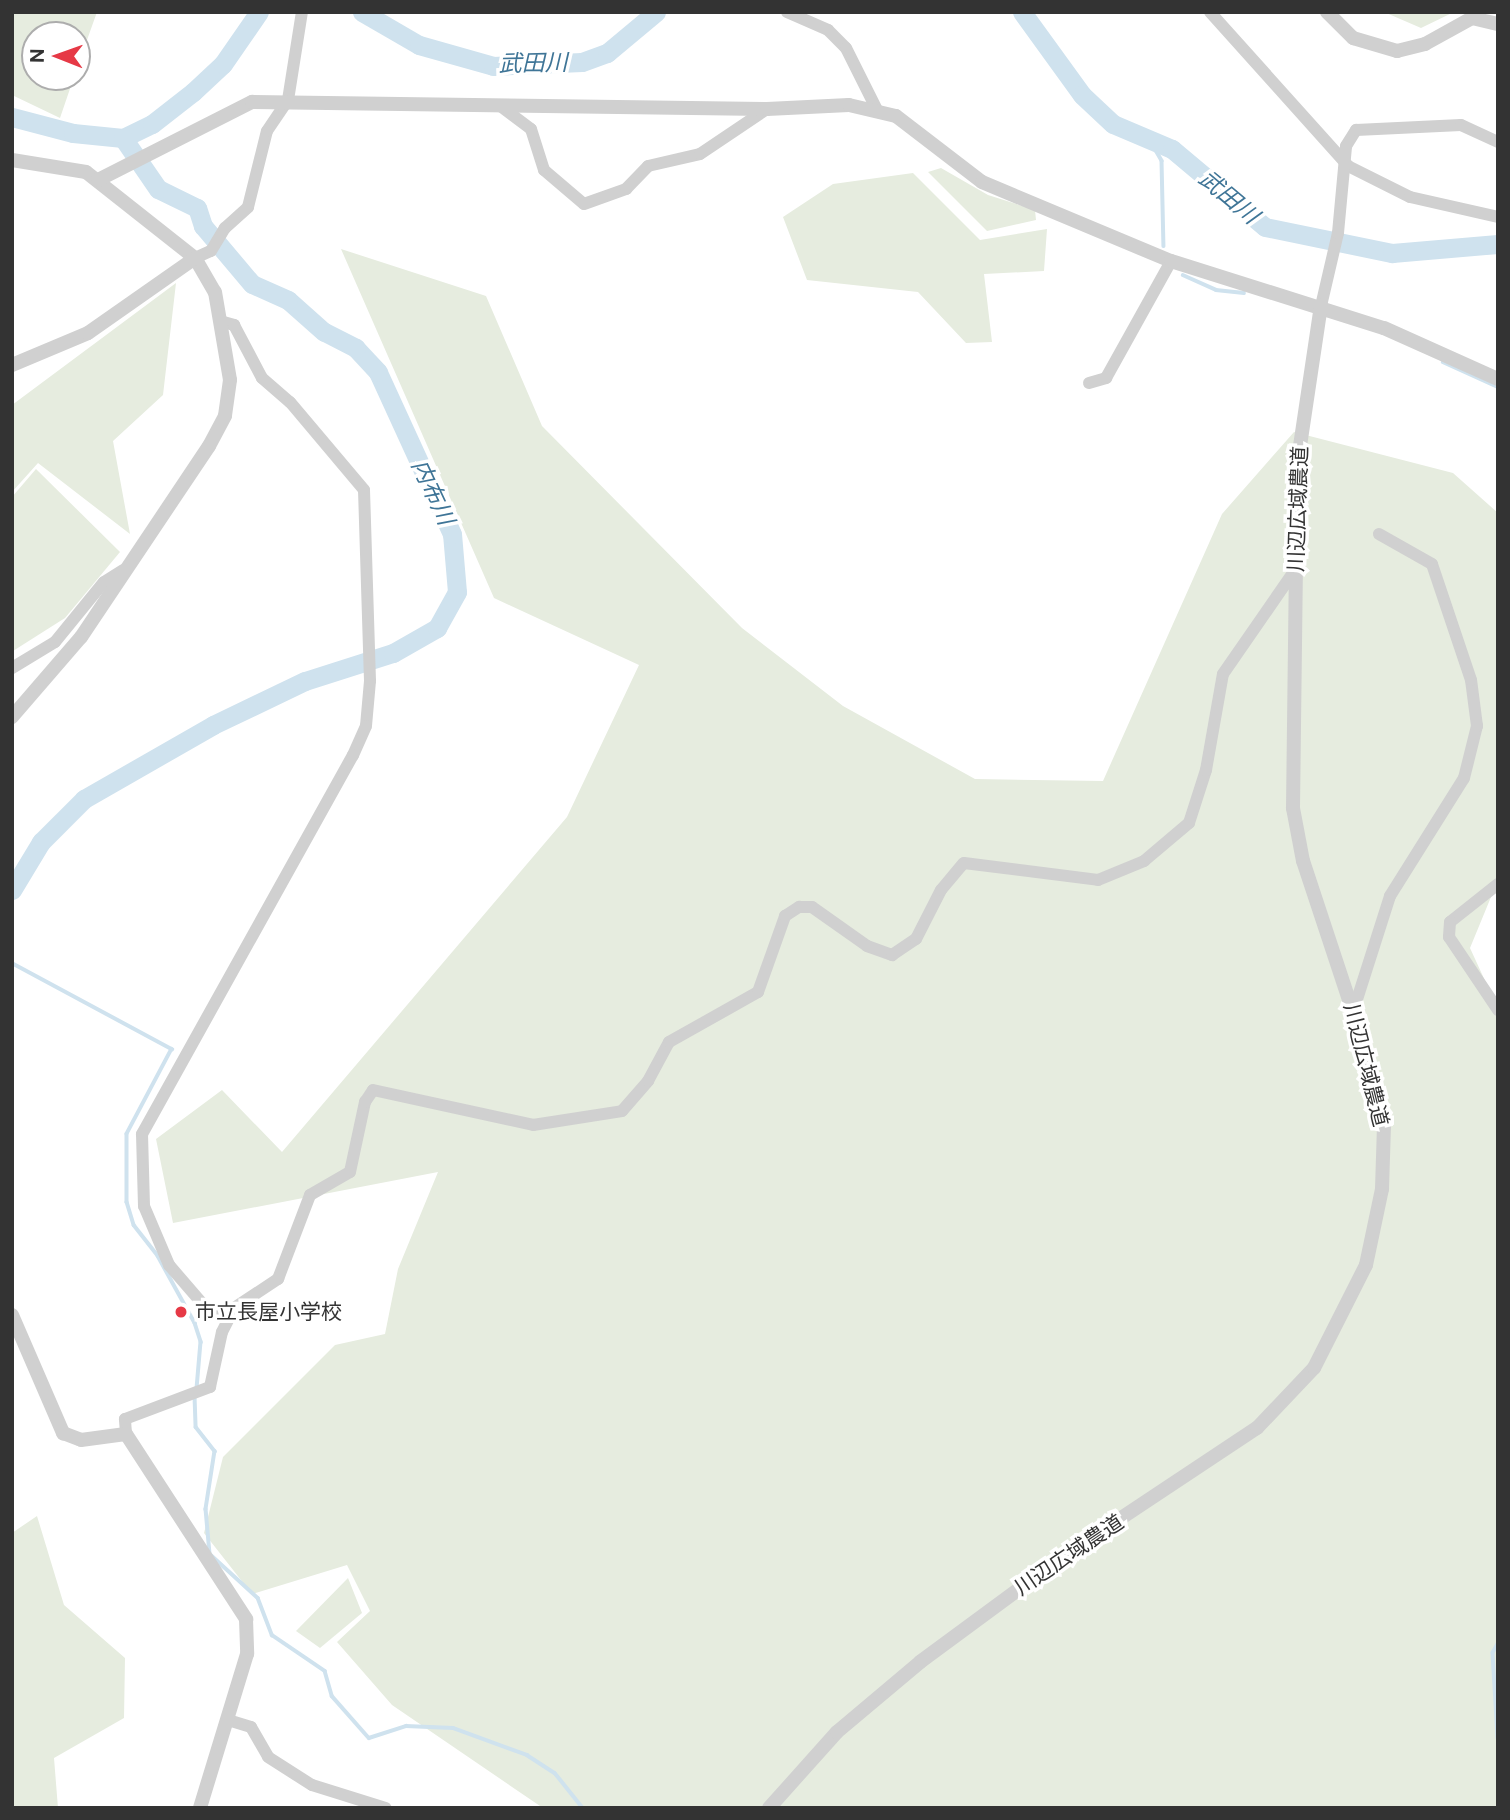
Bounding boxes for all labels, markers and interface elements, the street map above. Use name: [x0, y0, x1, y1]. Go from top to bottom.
north arrow: [21, 21, 91, 91]
text: N: [26, 48, 48, 63]
water label: 武田川: [498, 49, 568, 77]
water label: 武田川: [1194, 164, 1264, 230]
street label: 川辺広域農道: [1283, 446, 1313, 572]
water label: 内布川: [406, 455, 460, 529]
street label: 川辺広域農道: [1339, 1001, 1393, 1129]
place label: 市立長屋小学校: [195, 1299, 342, 1325]
marker: 市立長屋小学校: [173, 1304, 189, 1320]
street label: 川辺広域農道: [1010, 1509, 1128, 1601]

